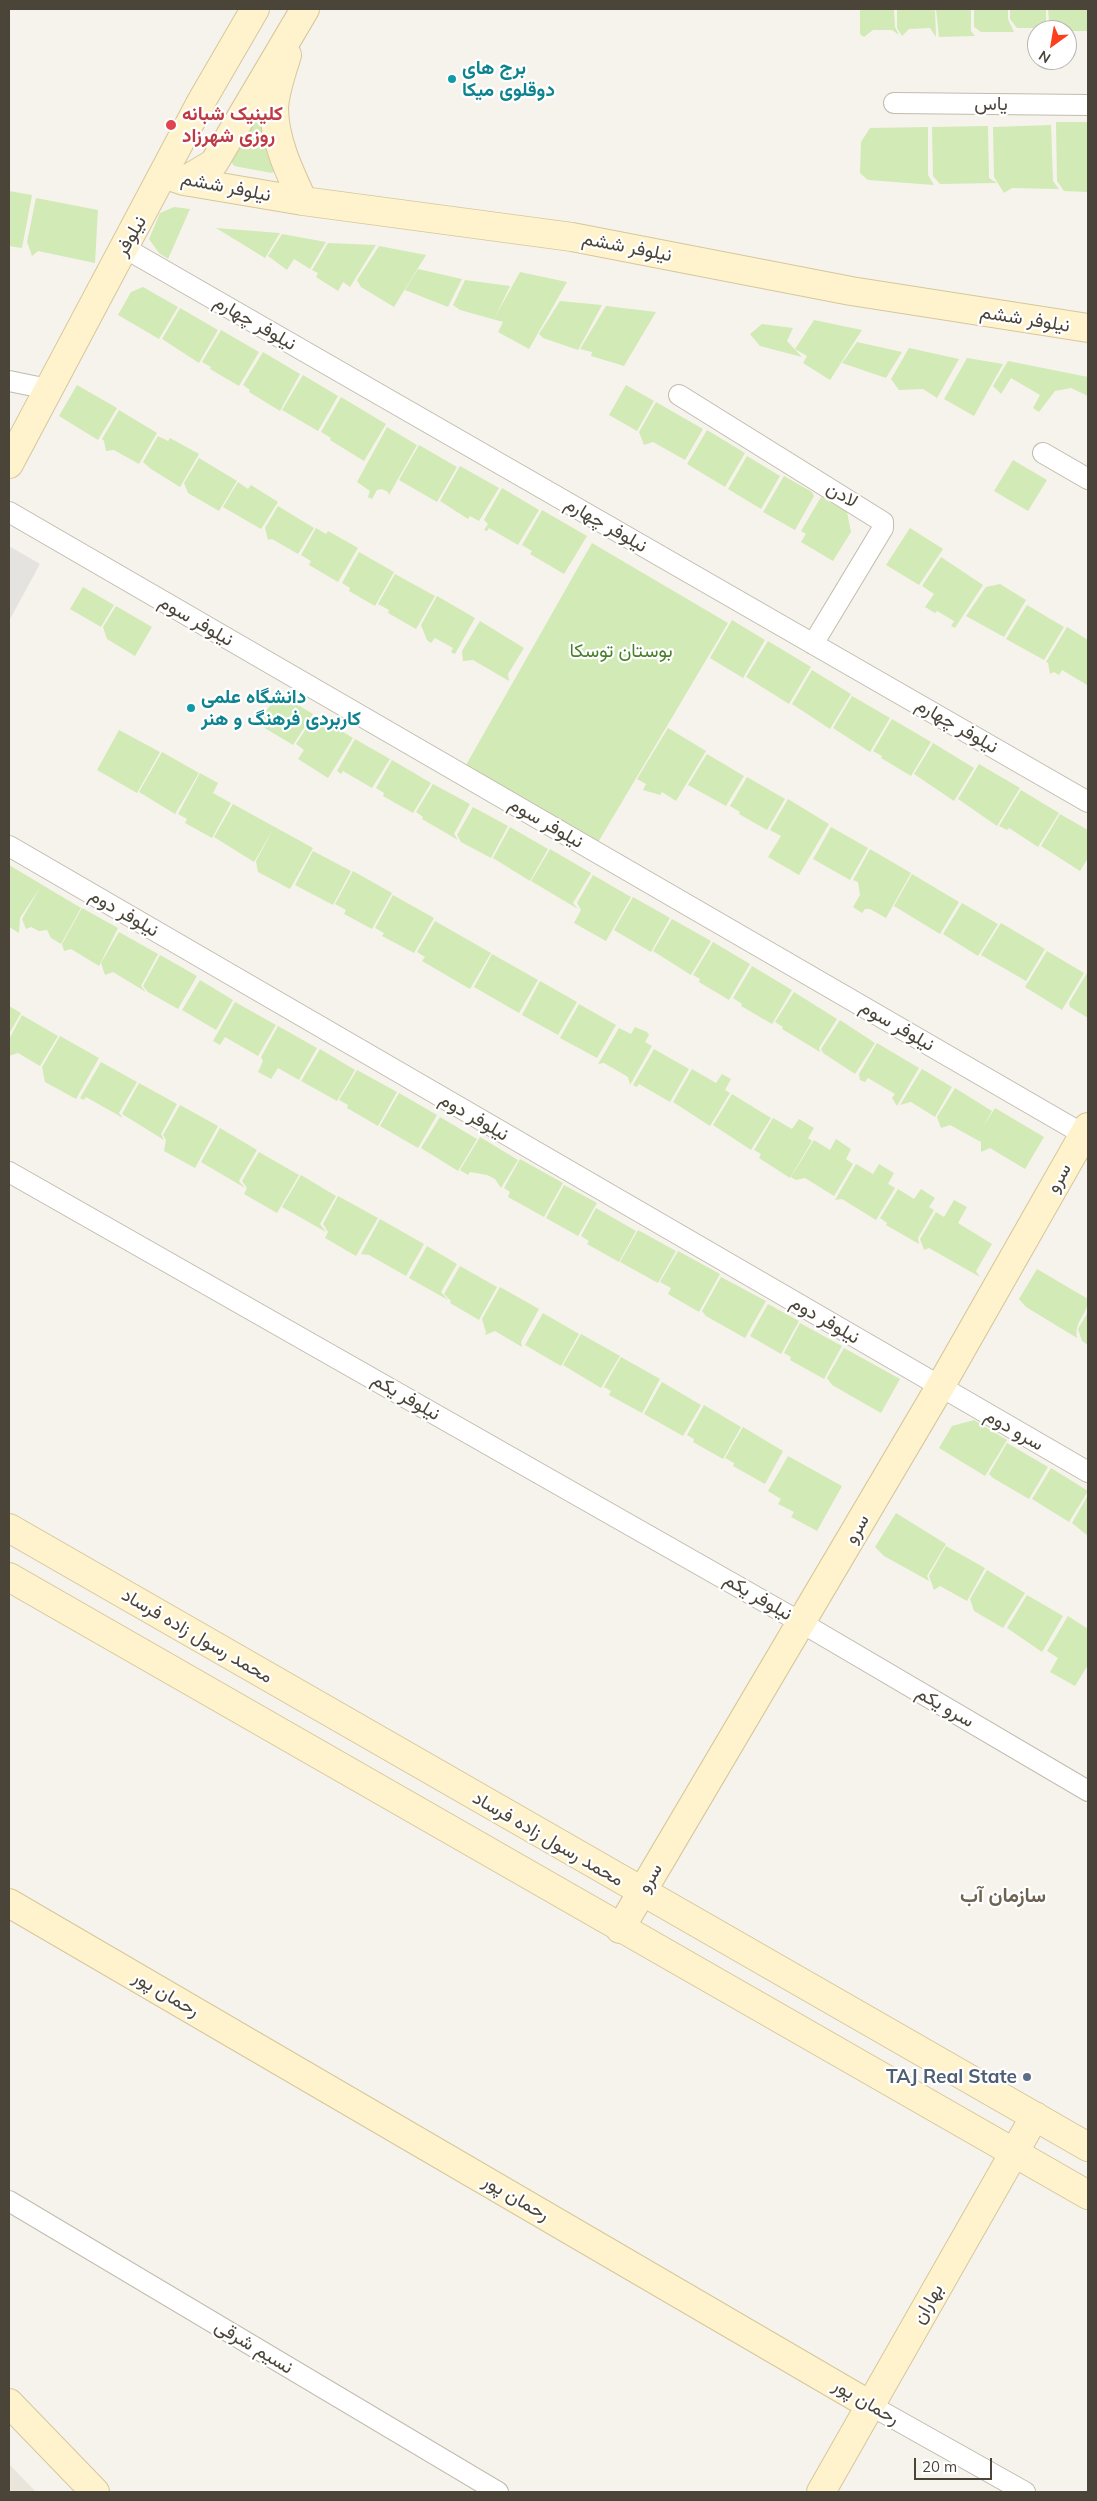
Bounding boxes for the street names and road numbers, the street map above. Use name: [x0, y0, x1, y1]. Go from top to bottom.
street label: یاس: [974, 92, 1008, 116]
street label: نیلوفر ششم: [179, 167, 273, 207]
street label: نیلوفر: [110, 212, 152, 260]
street label: نیلوفر ششم: [580, 227, 674, 267]
street label: نیلوفر چهارم: [210, 290, 300, 356]
street label: نیلوفر ششم: [978, 301, 1072, 337]
street label: لادن: [822, 477, 862, 513]
street label: نیلوفر چهارم: [561, 492, 651, 558]
street label: نیلوفر سوم: [155, 590, 237, 652]
street label: نیلوفر چهارم: [912, 693, 1002, 759]
street label: نیلوفر سوم: [505, 792, 587, 854]
street label: نیلوفر دوم: [85, 884, 163, 942]
street label: نیلوفر سوم: [856, 995, 938, 1057]
street label: نیلوفر دوم: [435, 1088, 513, 1146]
street label: سرو: [1042, 1159, 1076, 1197]
street label: نیلوفر دوم: [786, 1291, 864, 1349]
street label: نیلوفر یکم: [368, 1368, 444, 1426]
street label: سرو دوم: [980, 1404, 1048, 1456]
street label: سرو: [840, 1510, 874, 1548]
street label: نیلوفر یکم: [720, 1568, 796, 1626]
street label: محمد رسول زاده فرساد: [117, 1583, 277, 1689]
street label: سرو یکم: [912, 1681, 978, 1733]
street label: محمد رسول زاده فرساد: [468, 1786, 628, 1892]
street label: سرو: [632, 1859, 668, 1897]
street label: رحمان پور: [129, 1966, 203, 2022]
street label: رحمان پور: [479, 2170, 553, 2226]
street label: بهاران: [908, 2280, 948, 2328]
street label: نسیم شرقی: [211, 2315, 297, 2379]
street label: رحمان پور: [829, 2374, 903, 2430]

